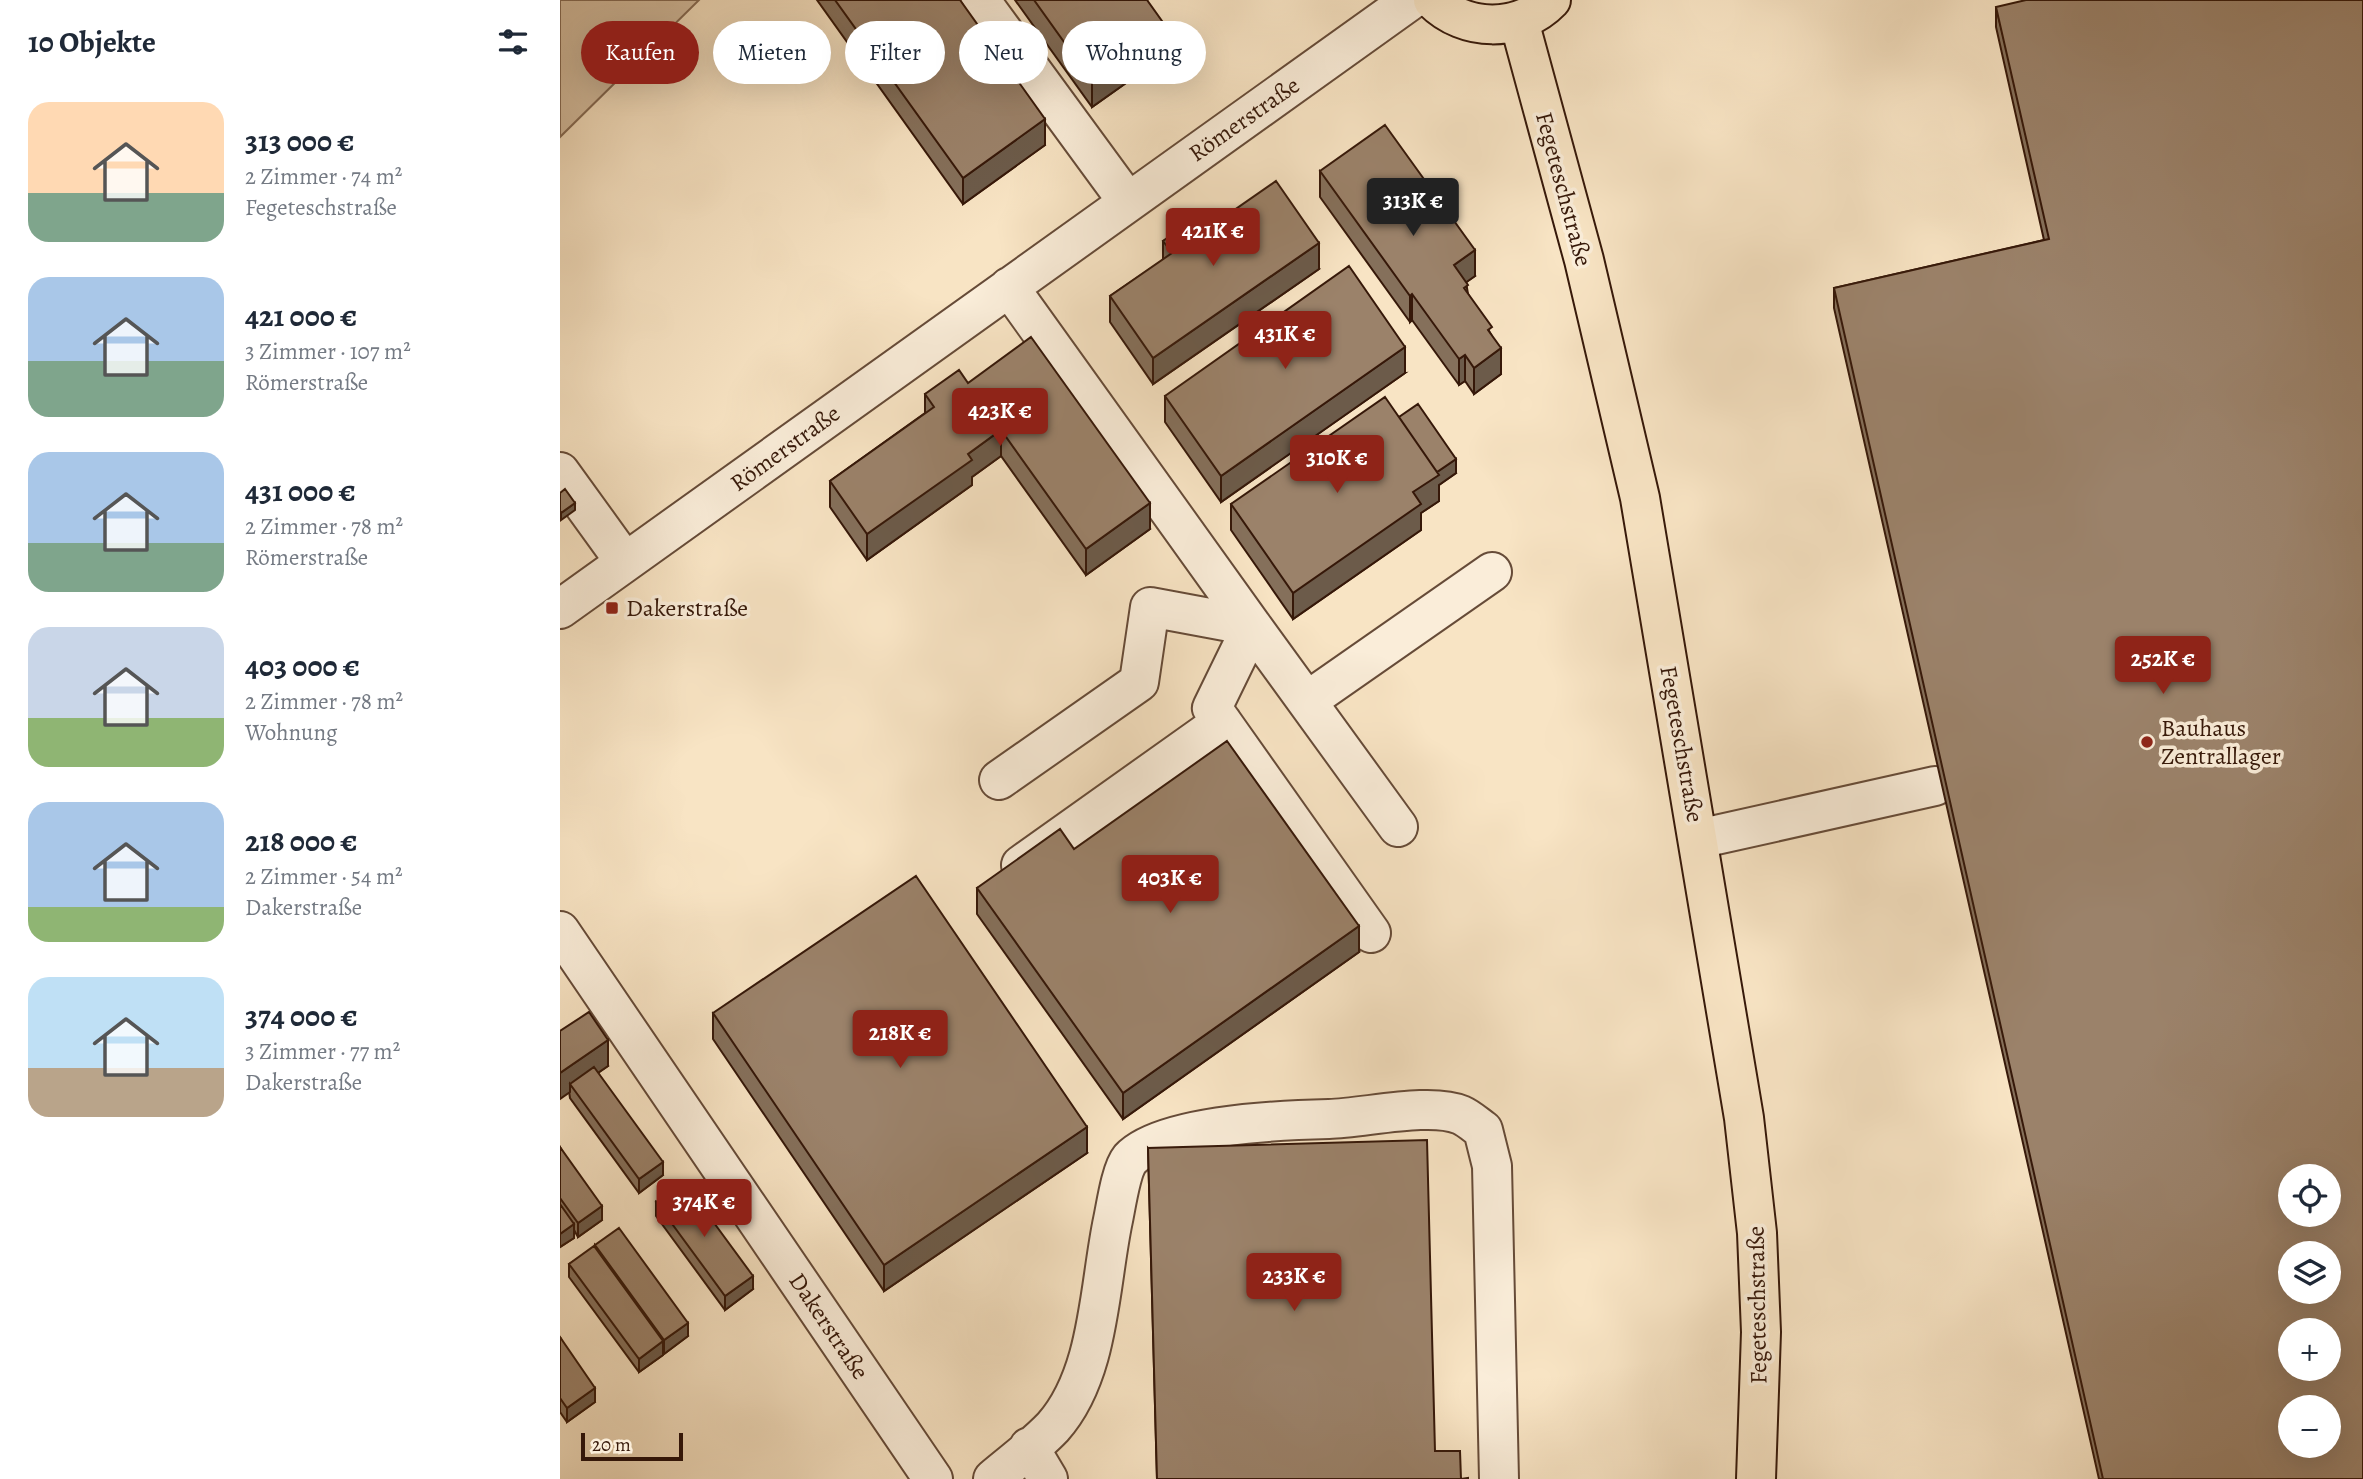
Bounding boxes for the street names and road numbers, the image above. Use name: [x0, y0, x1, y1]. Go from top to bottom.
street label: Römerstraße: [1182, 69, 1306, 169]
street label: Fegeteschstraße: [1528, 108, 1600, 270]
street label: Römerstraße: [724, 397, 846, 499]
street label: Fegeteschstraße: [1652, 663, 1712, 825]
street label: Fegeteschstraße: [1740, 1226, 1774, 1384]
street label: Dakerstraße: [782, 1266, 876, 1386]

